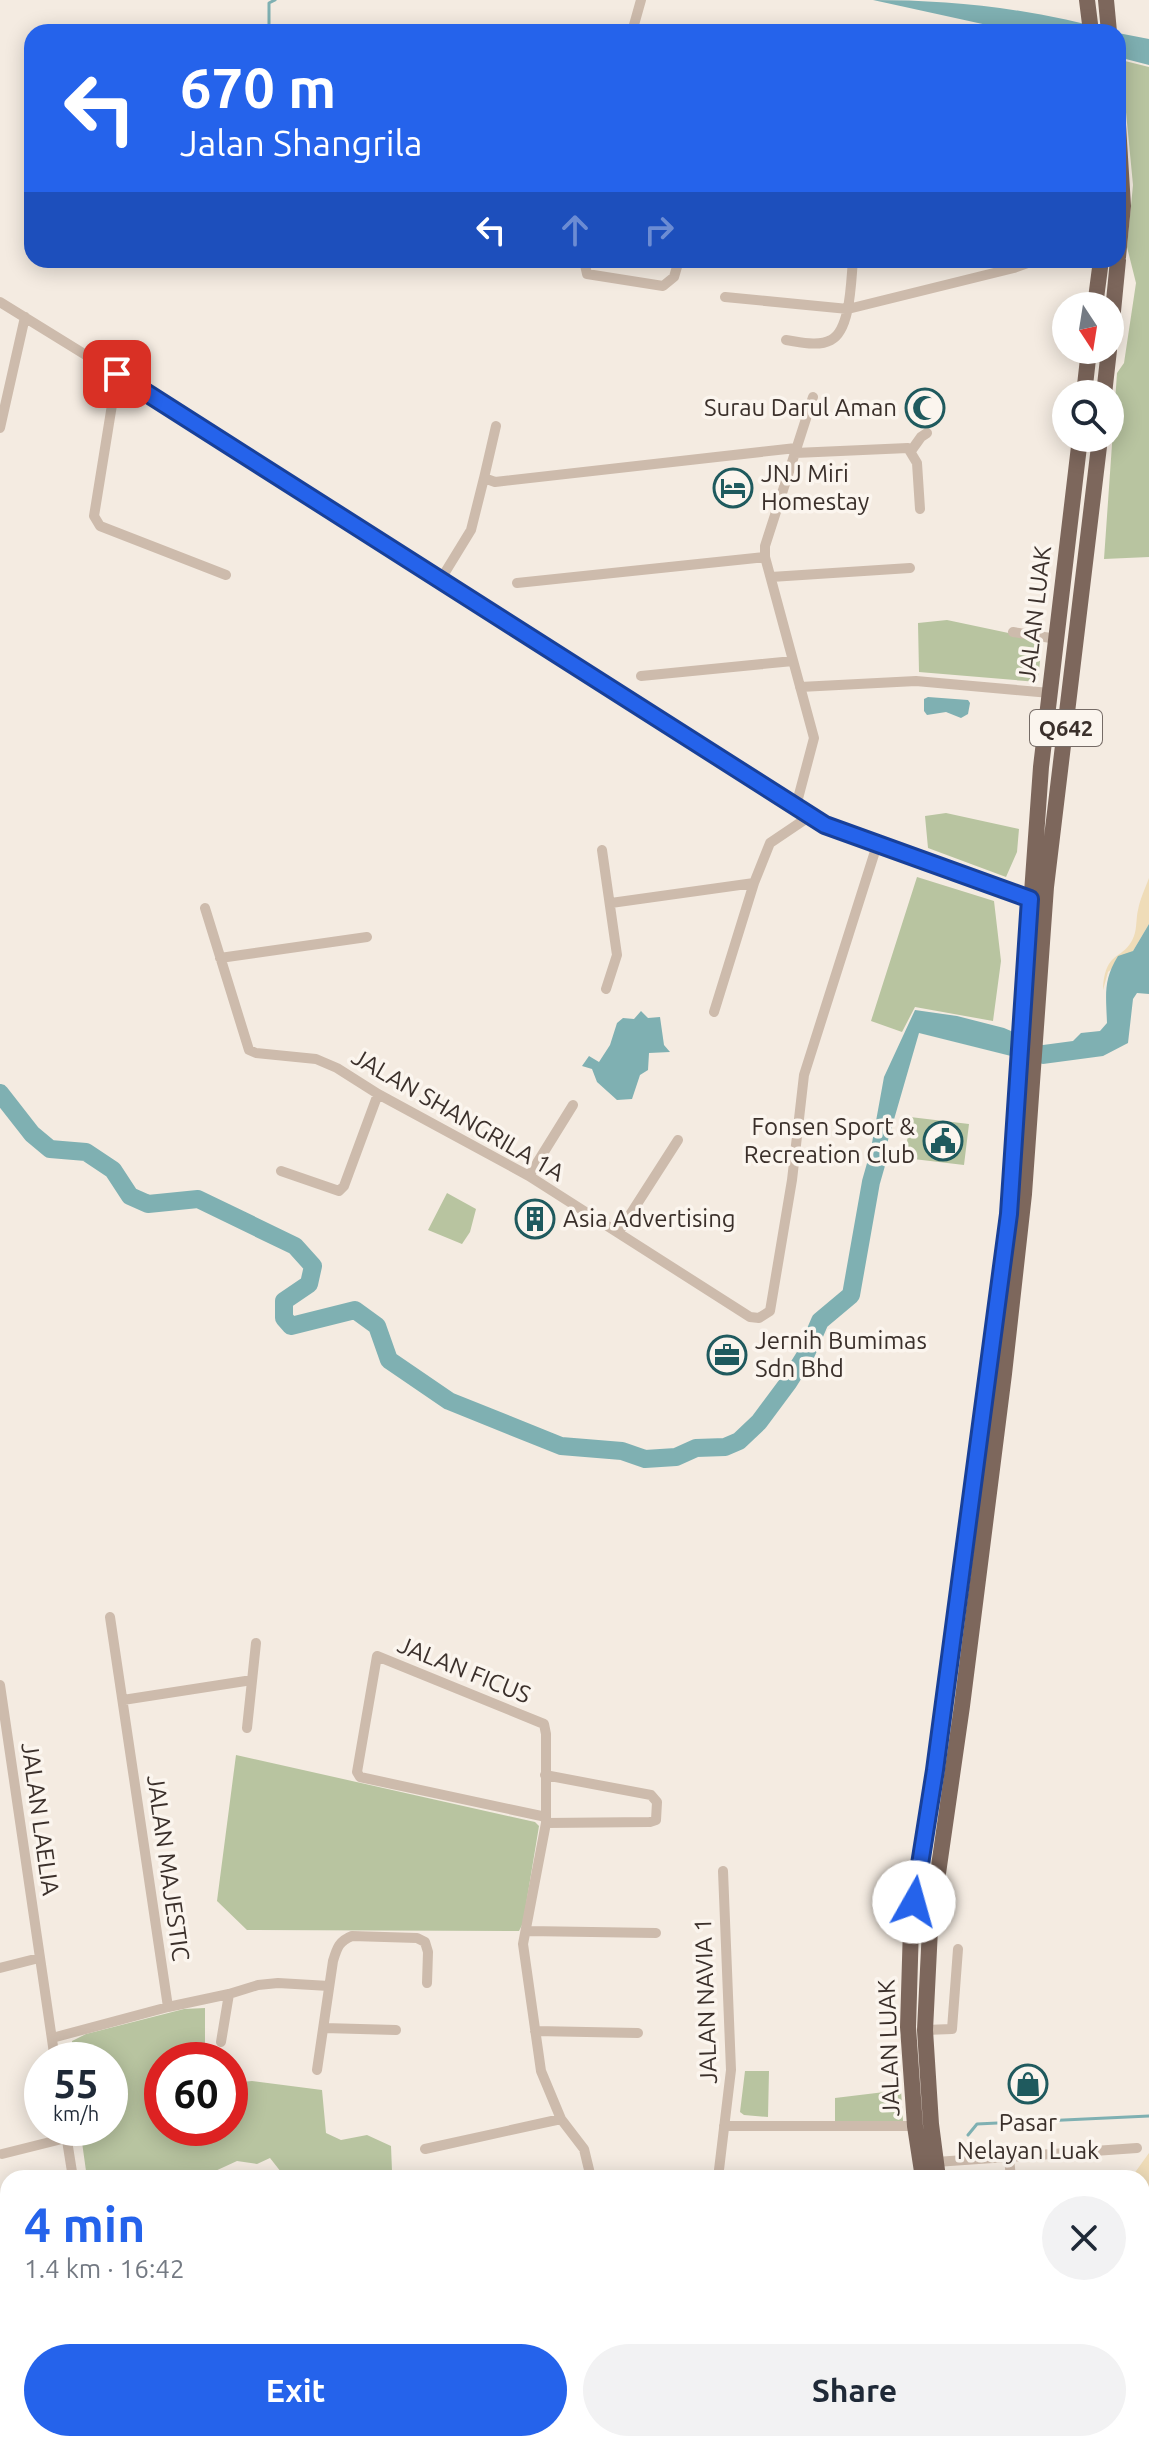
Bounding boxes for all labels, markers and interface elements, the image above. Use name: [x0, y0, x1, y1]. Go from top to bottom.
icon: left: [48, 56, 152, 160]
text: 670 m: [180, 56, 336, 119]
text: Jalan Shangrila: [180, 122, 423, 163]
icon: left: [469, 208, 513, 252]
icon: ahead: [553, 208, 597, 252]
icon: right: [637, 208, 681, 252]
north arrow: [1052, 292, 1124, 364]
map controls: [1052, 292, 1124, 452]
pin: [83, 340, 151, 408]
icon: arrive: [95, 352, 139, 396]
button: search: [1052, 380, 1124, 452]
mosque icon: Surau Darul Aman: [904, 387, 946, 429]
place label: Surau Darul Aman: [704, 394, 897, 421]
place label: JNJ Miri Homestay: [761, 460, 870, 515]
hotel icon: JNJ Miri Homestay: [712, 467, 754, 509]
street label: JALAN LUAK: [1013, 544, 1056, 684]
road number: Q642: [1030, 710, 1102, 746]
street label: JALAN SHANGRILA 1A: [347, 1043, 570, 1187]
place label: Fonsen Sport & Recreation Club: [744, 1113, 915, 1168]
public building icon: Fonsen Sport & Recreation Club: [922, 1120, 964, 1162]
building icon: Asia Advertising: [514, 1198, 556, 1240]
place label: Asia Advertising: [563, 1205, 736, 1232]
place label: Jernih Bumimas Sdn Bhd: [755, 1327, 927, 1382]
office icon: Jernih Bumimas Sdn Bhd: [706, 1334, 748, 1376]
street label: JALAN FICUS: [394, 1631, 535, 1708]
street label: JALAN LAELIA: [16, 1741, 65, 1898]
street label: JALAN MAJESTIC: [142, 1773, 195, 1963]
position arrow: [872, 1860, 956, 1944]
street label: JALAN NAVIA 1: [689, 1918, 722, 2084]
street label: JALAN LUAK: [873, 1979, 904, 2117]
speed limit sign: 60: [144, 2042, 248, 2146]
text: 55: [53, 2061, 99, 2106]
shop icon: Pasar Nelayan Luak: [1007, 2063, 1049, 2105]
text: km/h: [53, 2102, 99, 2125]
place label: Pasar Nelayan Luak: [957, 2109, 1099, 2164]
button: close: [1042, 2196, 1126, 2280]
text: 4 min: [24, 2197, 145, 2251]
text: 1.4 km · 16:42: [24, 2254, 185, 2283]
button: Exit: [24, 2344, 567, 2436]
button: Share: [583, 2344, 1126, 2436]

